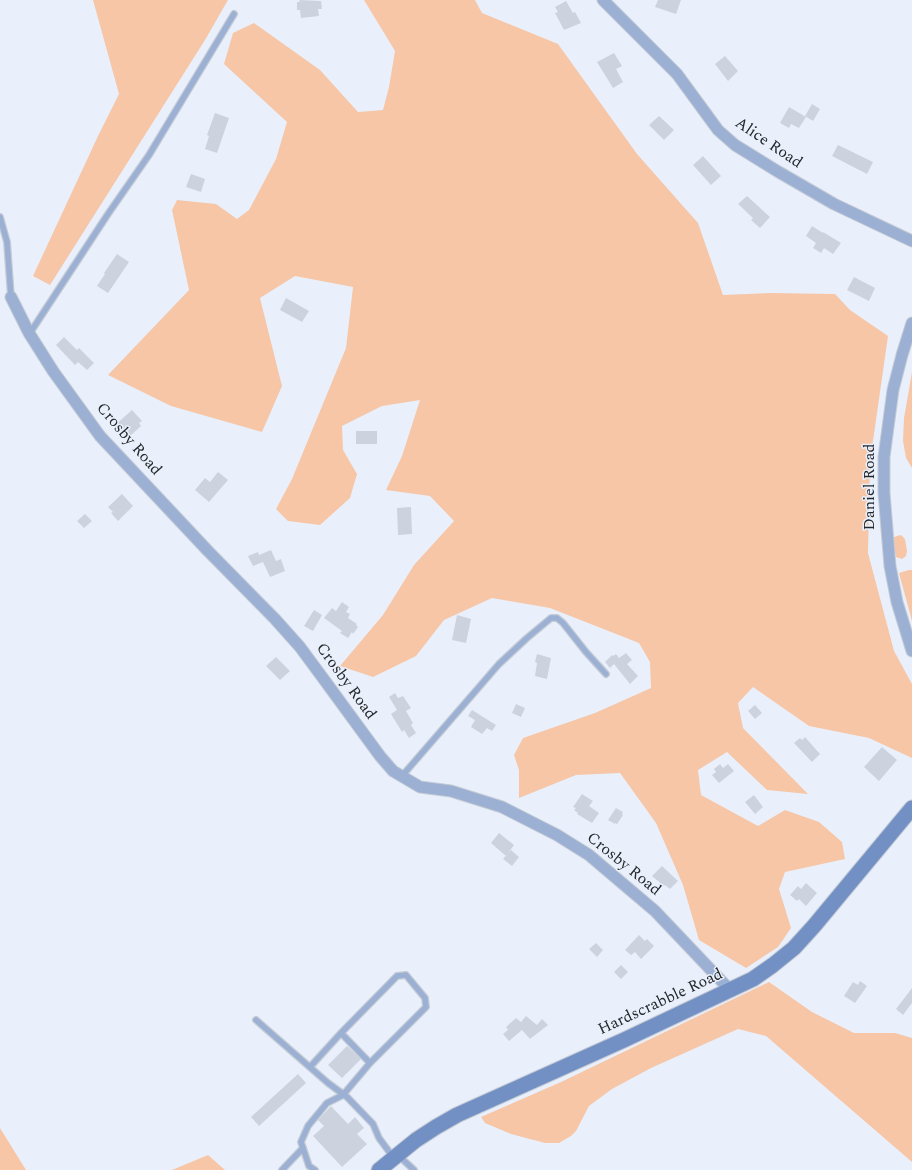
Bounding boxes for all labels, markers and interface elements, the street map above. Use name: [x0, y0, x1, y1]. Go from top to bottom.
street label: Alice Road: [731, 115, 805, 173]
street label: Crosby Road: [91, 400, 165, 480]
street label: Daniel Road: [861, 444, 881, 530]
street label: Crosby Road: [311, 640, 379, 724]
street label: Crosby Road: [582, 829, 664, 901]
street label: Hardscrabble Road: [596, 966, 726, 1040]

